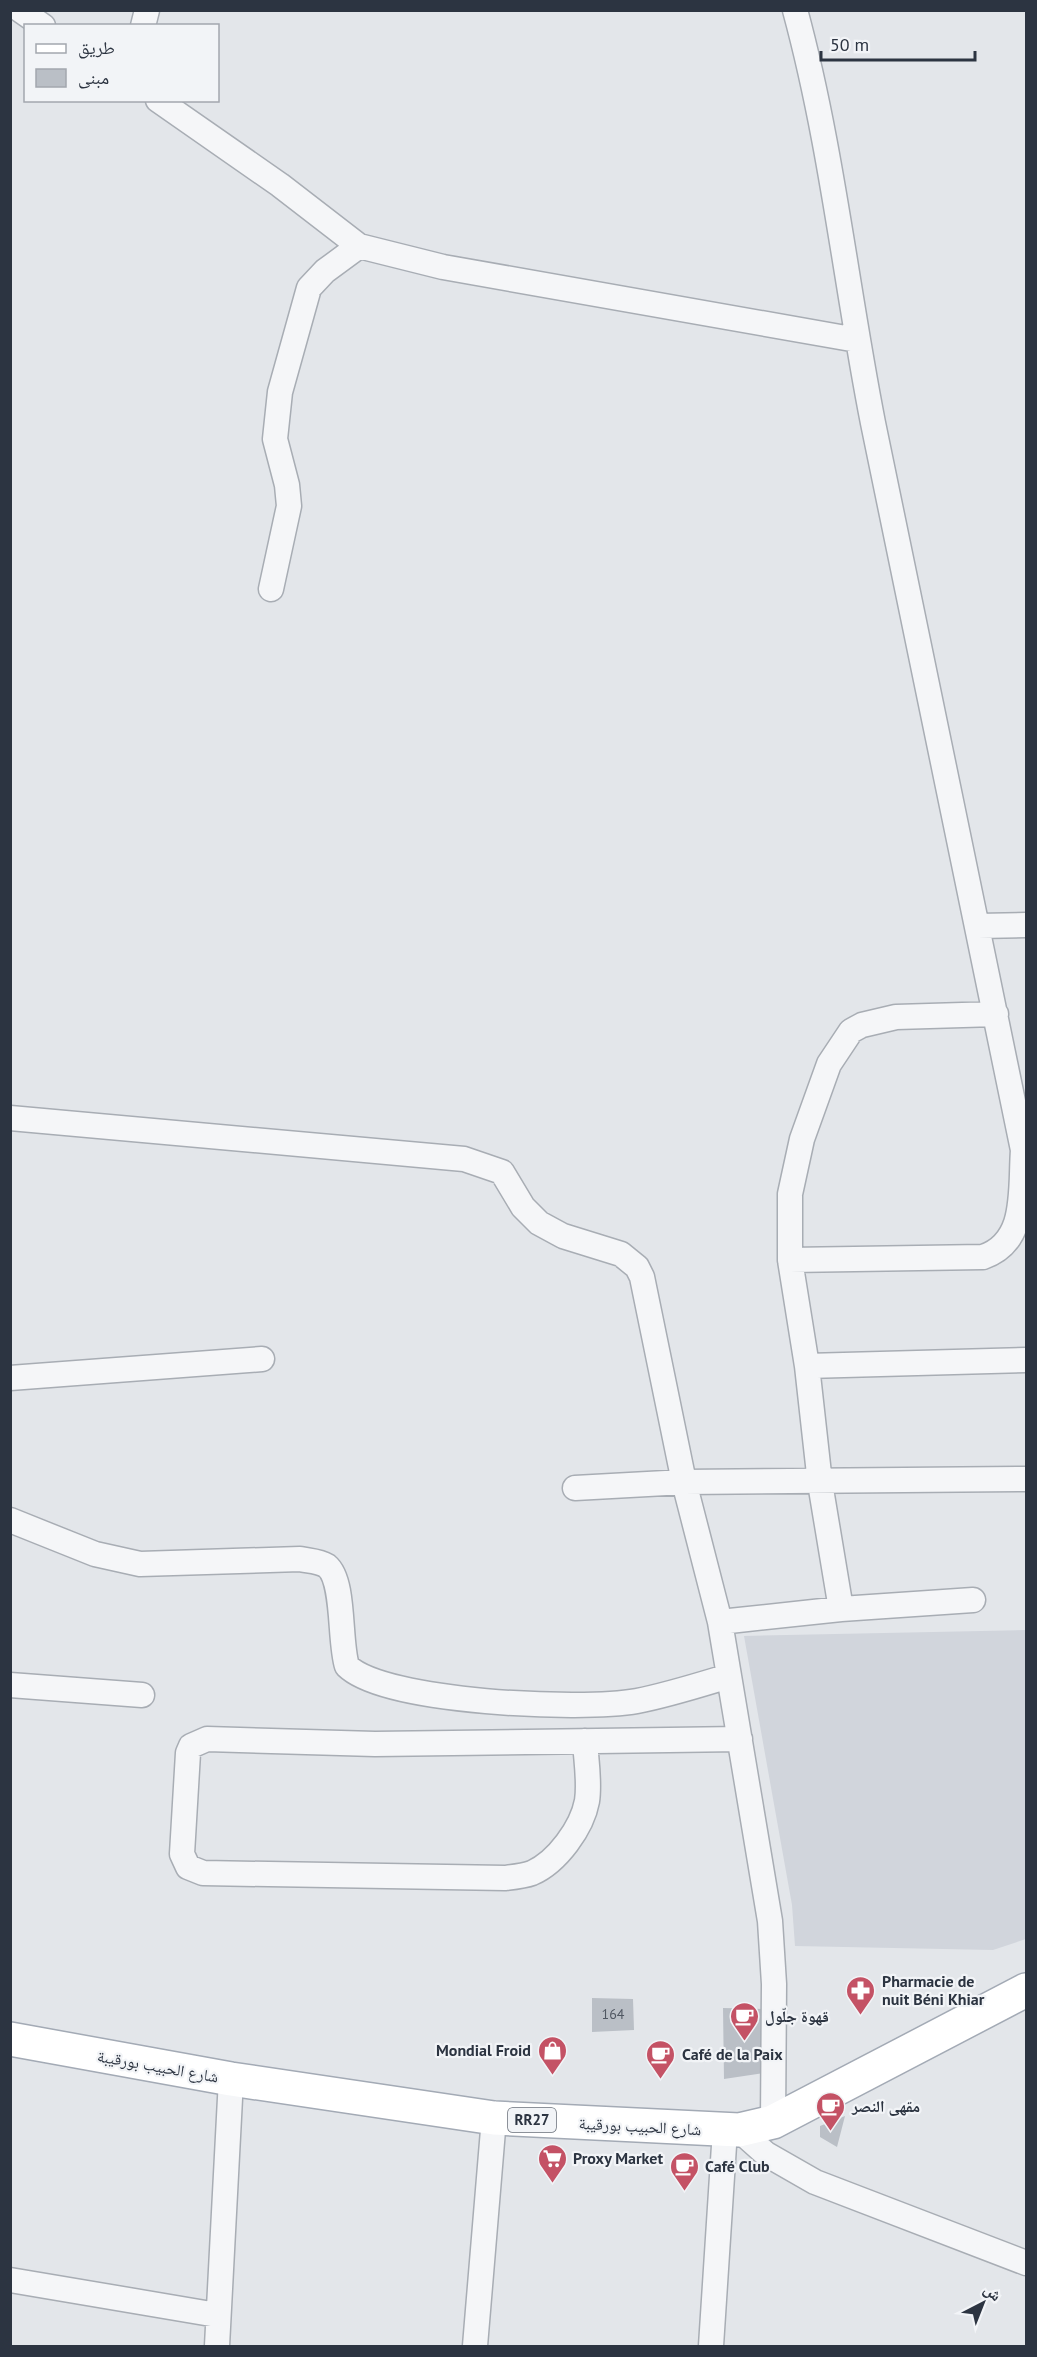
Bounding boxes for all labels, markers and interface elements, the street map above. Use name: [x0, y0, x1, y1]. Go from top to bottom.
legend: [24, 24, 219, 102]
scale bar: [821, 24, 976, 62]
text: 50 m: [830, 33, 869, 56]
text: طريق: [78, 36, 115, 59]
text: مبنى: [78, 66, 109, 89]
place label: Pharmacie de nuit Béni Khiar: [882, 1971, 985, 2009]
pharmacy icon: Pharmacie de nuit Béni Khiar: [845, 1974, 877, 2016]
cafe icon: قهوة جلّول: [728, 2000, 760, 2042]
house number: 164: [602, 2005, 625, 2023]
place label: قهوة جلّول: [765, 2006, 829, 2026]
shop icon: Mondial Froid: [536, 2034, 568, 2076]
cafe icon: Café de la Paix: [645, 2038, 677, 2080]
place label: Mondial Froid: [436, 2040, 531, 2060]
place label: Café de la Paix: [682, 2044, 783, 2064]
street label: شارع الحبيب بورقيبة: [96, 2045, 220, 2087]
cafe icon: مقهى النصر: [815, 2090, 847, 2132]
place label: مقهى النصر: [851, 2096, 920, 2116]
road number: RR27: [508, 2108, 556, 2132]
street label: شارع الحبيب بورقيبة: [578, 2113, 702, 2140]
supermarket icon: Proxy Market: [536, 2142, 568, 2184]
place label: Proxy Market: [573, 2148, 663, 2168]
cafe icon: Café Club: [668, 2150, 700, 2192]
place label: Café Club: [705, 2156, 770, 2176]
north arrow: [953, 2273, 1013, 2333]
text: ش: [980, 2279, 1006, 2305]

